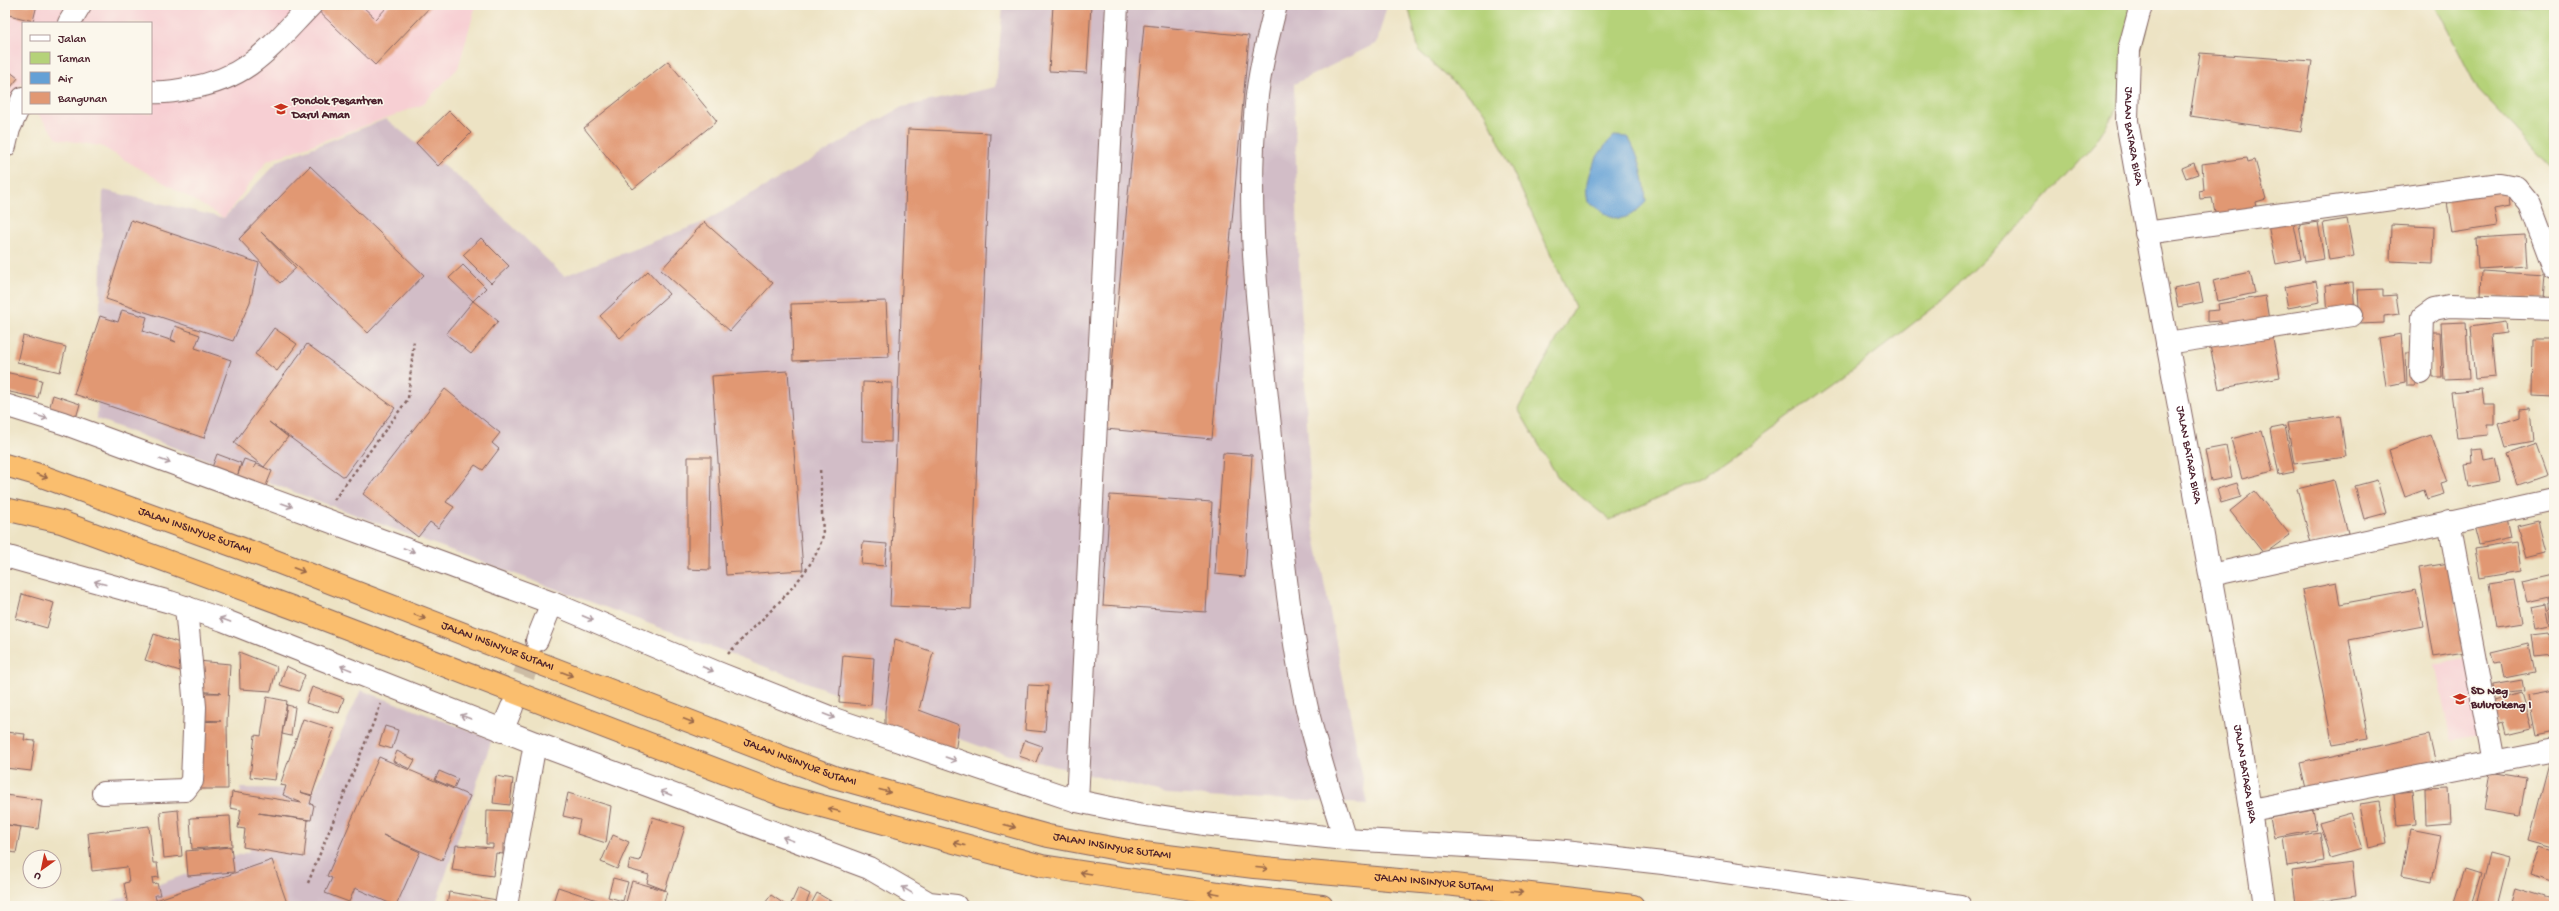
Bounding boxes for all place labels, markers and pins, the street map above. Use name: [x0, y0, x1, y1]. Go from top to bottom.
place label: Pondok Pesantren Darul Aman: [291, 95, 383, 123]
school or university icon: Pondok Pesantren Darul Aman: [273, 101, 289, 117]
place label: SD Neg Bulurokeng I: [2470, 685, 2531, 713]
school or university icon: SD Neg Bulurokeng I: [2452, 691, 2468, 707]

